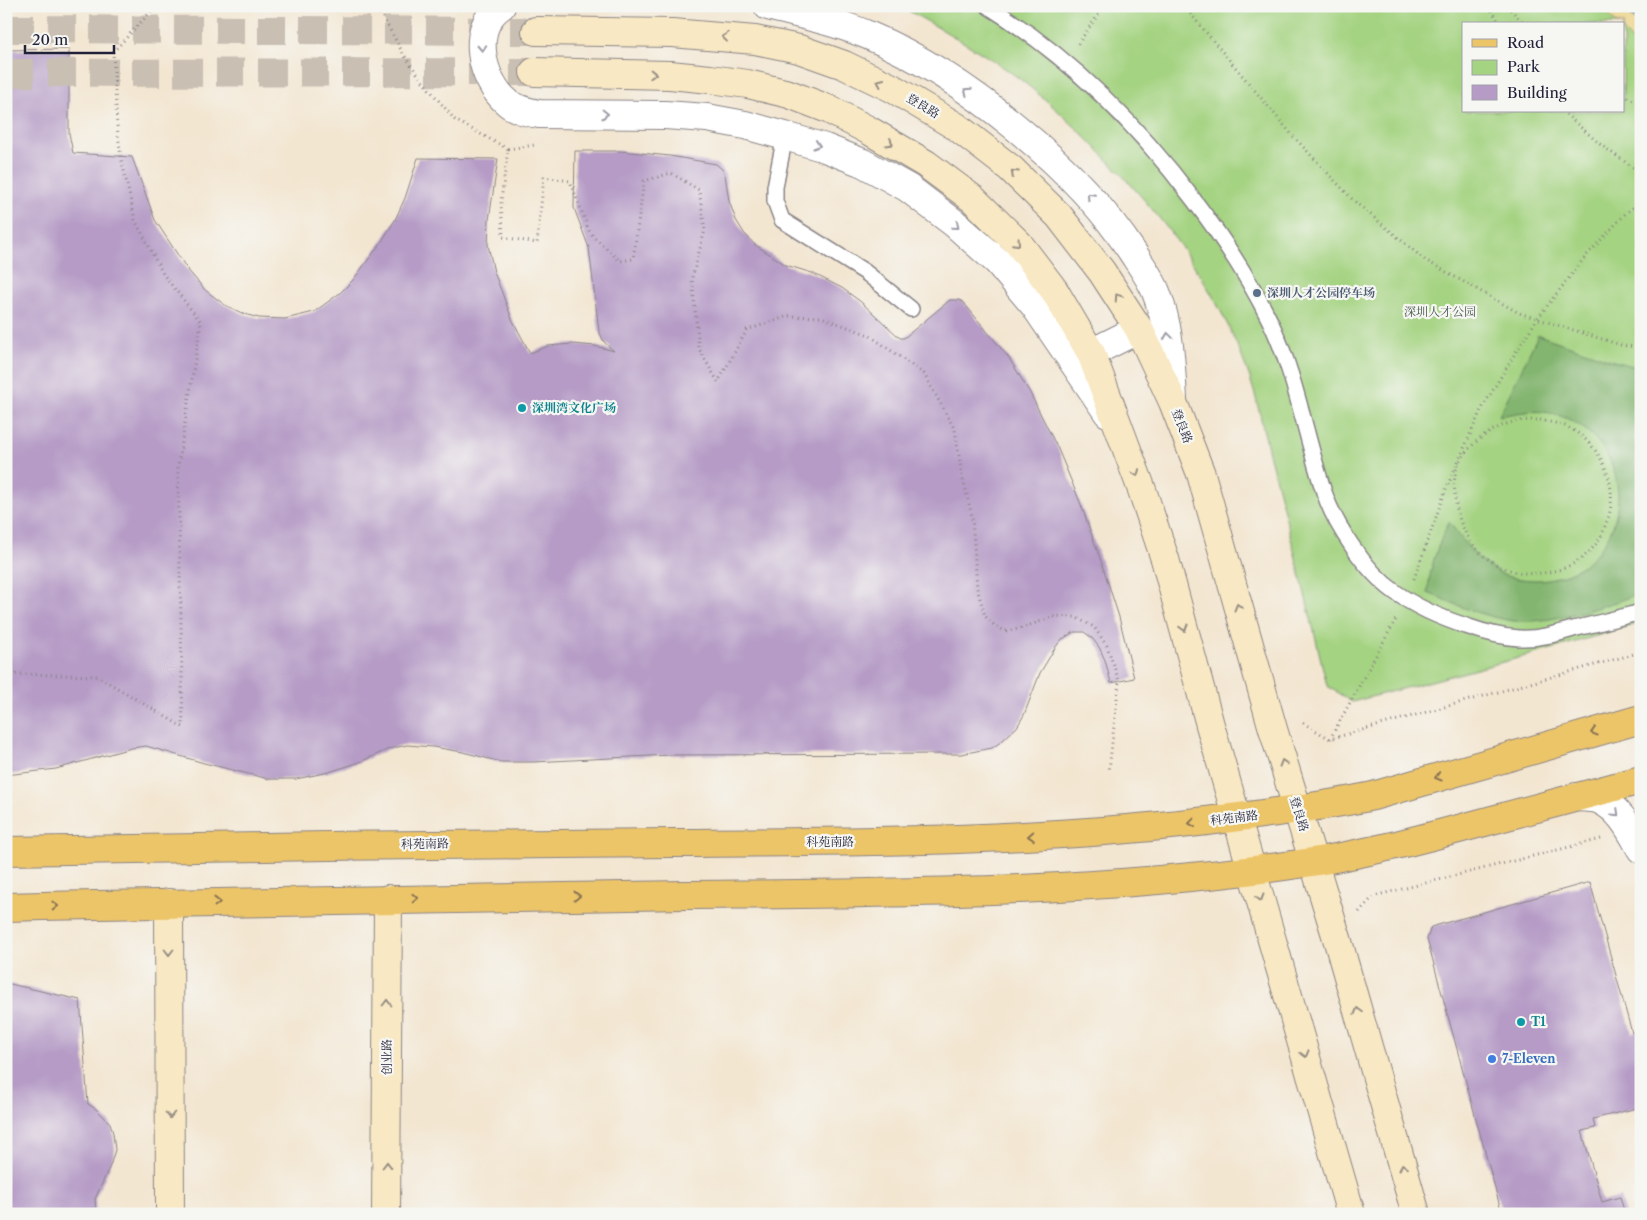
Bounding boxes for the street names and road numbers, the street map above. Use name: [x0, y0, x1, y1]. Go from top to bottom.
street label: 登良路: [904, 90, 943, 121]
street label: 登良路: [1169, 406, 1196, 445]
street label: 登良路: [1287, 794, 1312, 833]
street label: 科苑南路: [1209, 807, 1259, 828]
street label: 科苑南路: [806, 834, 854, 849]
street label: 科苑南路: [401, 836, 449, 851]
street label: 创业路: [379, 1039, 394, 1075]

